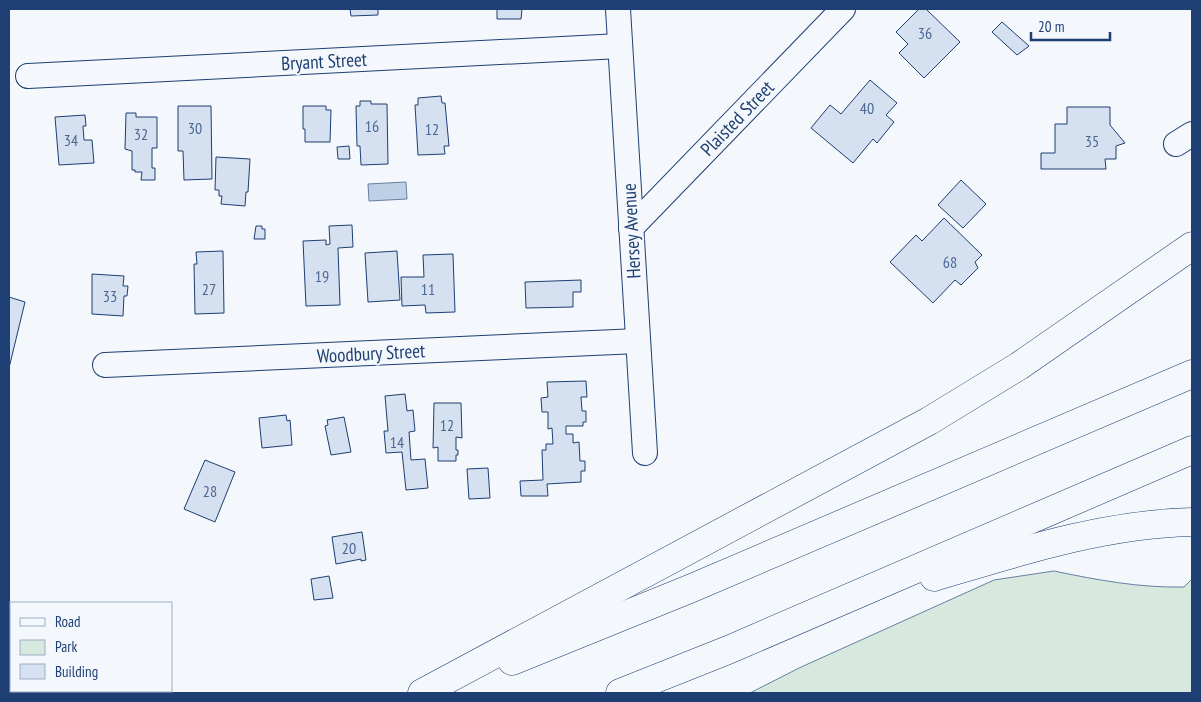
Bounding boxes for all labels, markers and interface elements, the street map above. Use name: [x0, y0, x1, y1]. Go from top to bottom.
scale bar: [1031, 10, 1110, 42]
text: 20 m: [1038, 17, 1064, 36]
house number: 36: [918, 23, 932, 43]
street label: Bryant Street: [281, 47, 368, 75]
street label: Plaisted Street: [695, 75, 779, 161]
house number: 40: [860, 98, 874, 118]
house number: 16: [365, 116, 379, 136]
house number: 30: [188, 118, 202, 138]
house number: 12: [425, 119, 439, 139]
house number: 32: [134, 124, 148, 144]
house number: 34: [64, 130, 78, 150]
house number: 35: [1085, 131, 1099, 151]
street label: Hersey Avenue: [617, 183, 645, 279]
house number: 68: [943, 252, 957, 272]
house number: 19: [315, 266, 329, 286]
house number: 27: [202, 279, 216, 299]
house number: 11: [421, 279, 435, 299]
house number: 33: [103, 286, 117, 306]
street label: Woodbury Street: [316, 338, 427, 368]
house number: 12: [440, 415, 454, 435]
house number: 14: [390, 432, 404, 452]
house number: 28: [203, 481, 217, 501]
house number: 20: [342, 538, 356, 558]
legend: [10, 602, 172, 692]
text: Road: [55, 612, 81, 631]
text: Park: [55, 637, 77, 656]
text: Building: [55, 662, 98, 681]

